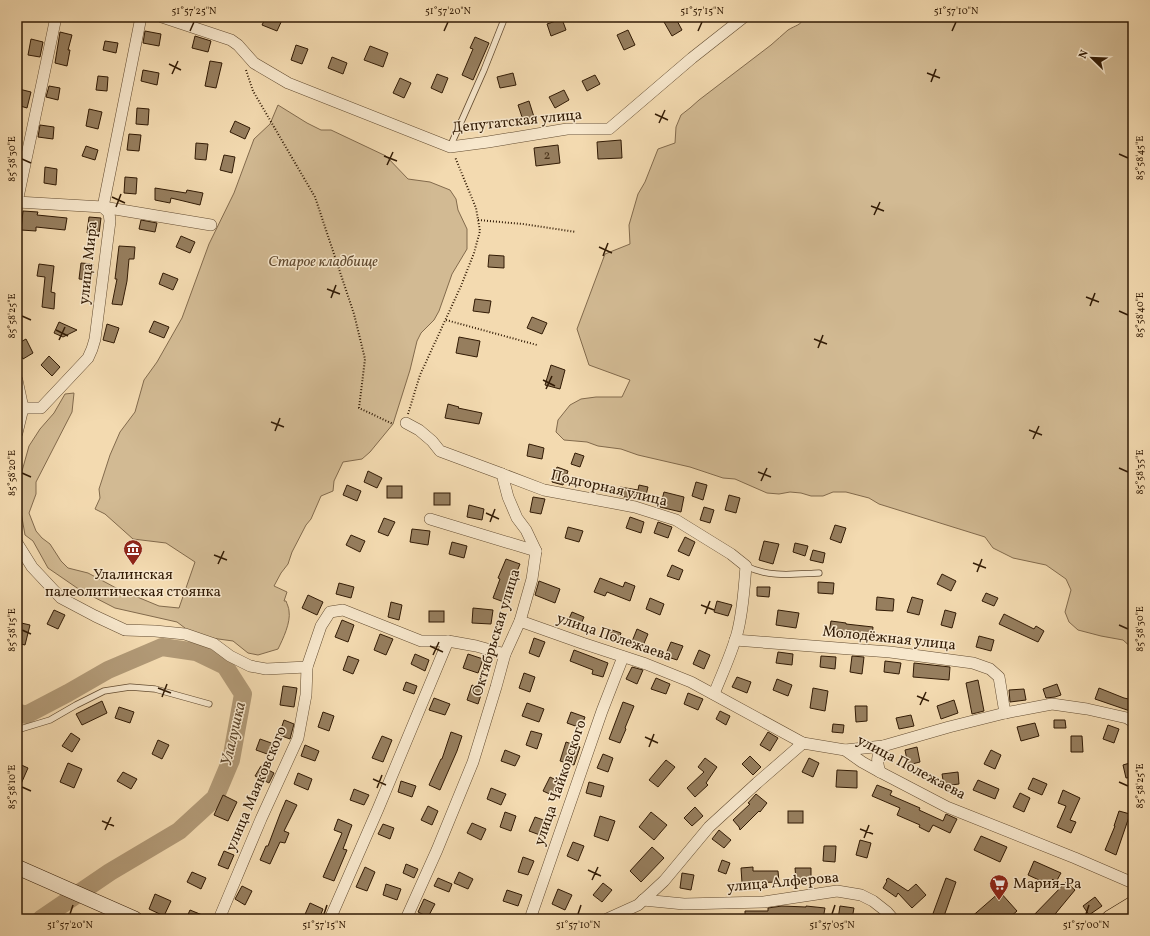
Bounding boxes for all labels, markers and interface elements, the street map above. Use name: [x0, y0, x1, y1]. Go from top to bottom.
text: 51°57'25"N: [172, 4, 217, 18]
text: 51°57'20"N: [425, 4, 472, 18]
text: 51°57'15"N: [680, 4, 724, 18]
text: 51°57'10"N: [934, 4, 979, 18]
north arrow: [1072, 38, 1112, 78]
text: N: [1076, 48, 1093, 61]
street label: Депутатская улица: [451, 105, 583, 139]
text: 85°58'30"E: [5, 136, 19, 182]
text: 85°58'45"E: [1133, 136, 1147, 180]
house number: 2: [544, 147, 551, 165]
street label: улица Мира: [74, 220, 104, 306]
park label: Старое кладбище: [268, 252, 378, 273]
text: 85°58'40"E: [1133, 292, 1147, 338]
text: 85°58'25"E: [5, 294, 19, 338]
text: 85°58'20"E: [5, 450, 19, 496]
text: 85°58'35"E: [1133, 450, 1147, 494]
street label: Подгорная улица: [549, 465, 669, 513]
museum icon: Улалинская палеолитическая стоянка: [122, 538, 144, 566]
place label: Улалинская палеолитическая стоянка: [45, 565, 221, 603]
street label: Октябрьская улица: [468, 567, 526, 699]
text: 85°58'30"E: [1133, 606, 1147, 652]
text: 85°58'15"E: [5, 608, 19, 652]
street label: улица Полежаева: [553, 608, 675, 668]
street label: Молодёжная улица: [821, 622, 957, 656]
water label: Улалушка: [216, 699, 252, 768]
street label: улица Чайковского: [530, 717, 592, 849]
street label: улица Маяковского: [221, 723, 293, 855]
street label: улица Полежаева: [853, 730, 969, 806]
text: 85°58'25"E: [1133, 764, 1147, 808]
text: 85°58'10"E: [5, 765, 19, 809]
street label: улица Алферова: [726, 868, 840, 898]
supermarket icon: Мария-Ра: [988, 873, 1010, 901]
place label: Мария-Ра: [1013, 874, 1082, 895]
text: 51°57'20"N: [47, 918, 94, 932]
text: 51°57'15"N: [302, 918, 346, 932]
text: 51°57'10"N: [556, 918, 601, 932]
text: 51°57'05"N: [809, 918, 855, 932]
text: 51°57'00"N: [1063, 918, 1110, 932]

